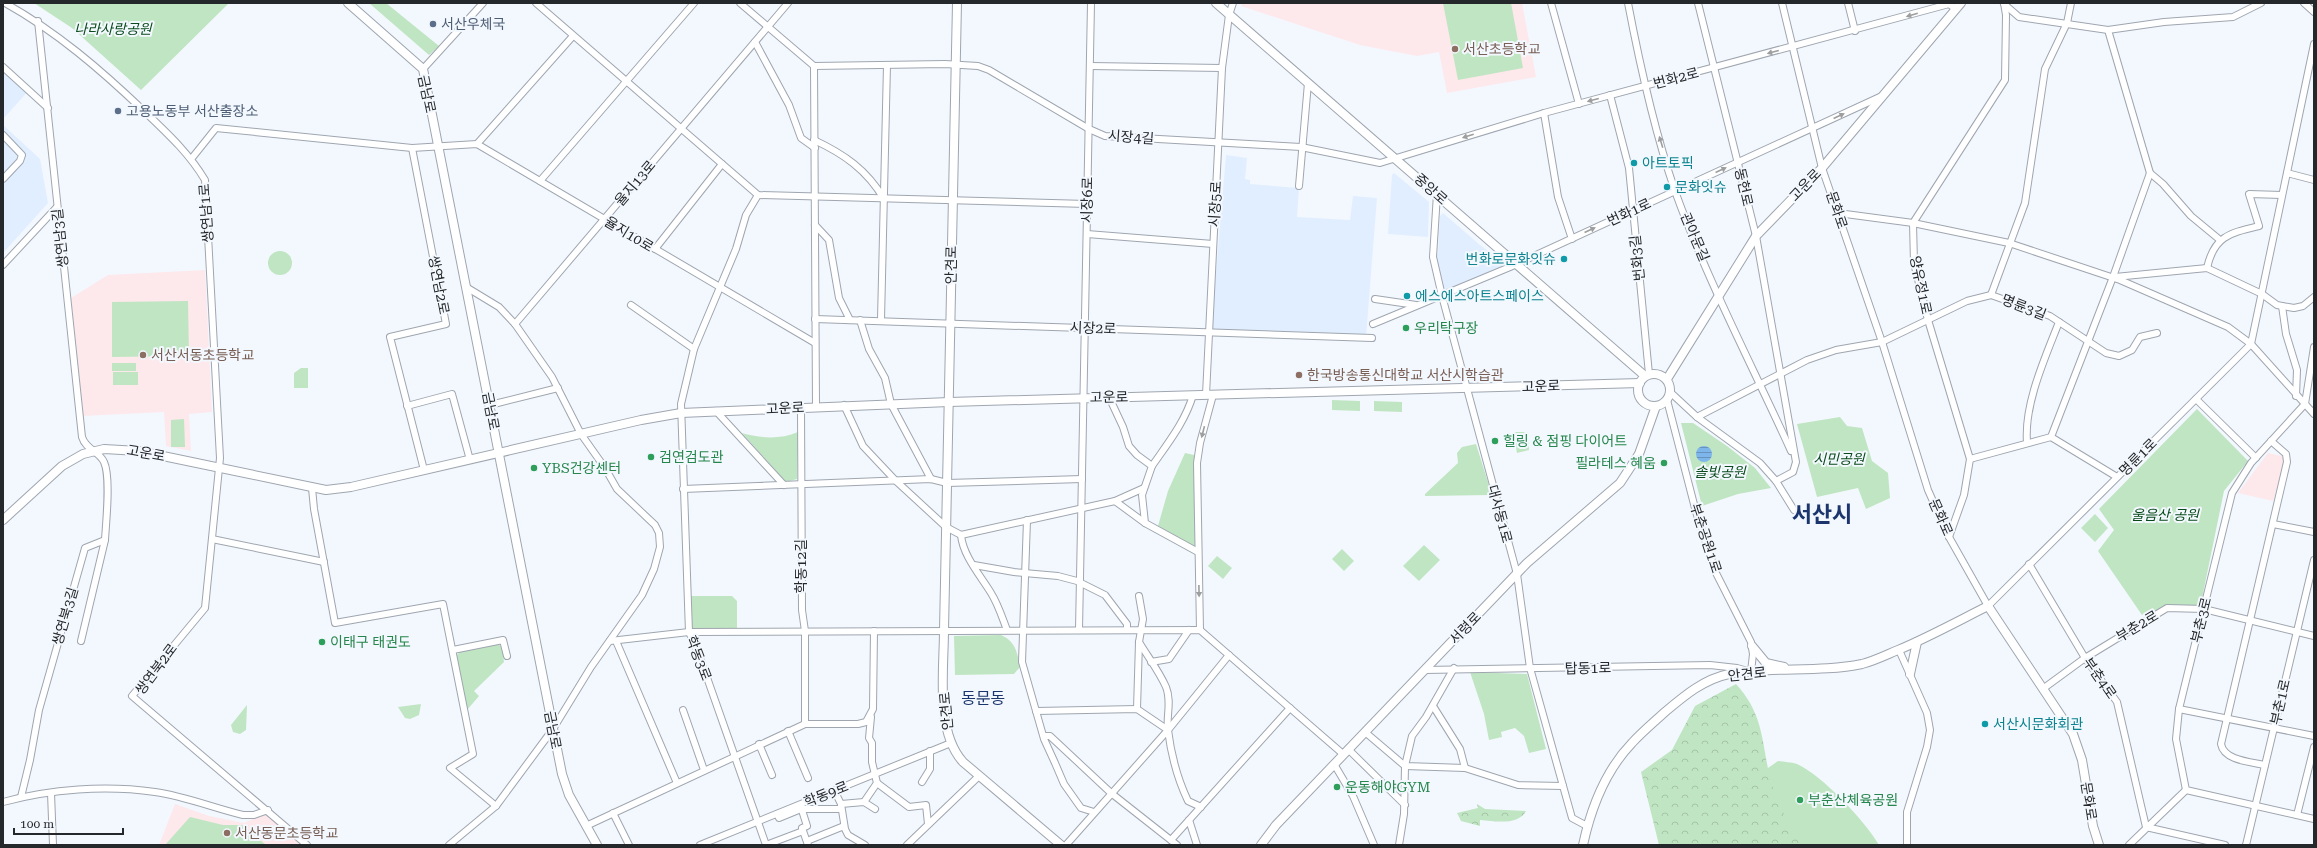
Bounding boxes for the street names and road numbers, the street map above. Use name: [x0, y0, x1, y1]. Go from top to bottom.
street label: 번화2로: [1651, 64, 1701, 92]
street label: 금남로: [415, 73, 439, 115]
street label: 시장4길: [1107, 127, 1155, 147]
street label: 율지13로: [611, 157, 659, 209]
street label: 고운로: [1786, 165, 1824, 204]
street label: 동헌로: [1732, 166, 1756, 208]
street label: 중앙로: [1411, 170, 1451, 208]
street label: 시장6로: [1079, 177, 1095, 223]
street label: 시장5로: [1206, 180, 1224, 228]
street label: 쌍연남1로: [196, 183, 216, 243]
street label: 문화로: [1823, 189, 1851, 231]
street label: 번화1로: [1605, 195, 1654, 229]
street label: 쌍연남3길: [49, 208, 71, 268]
street label: 관아문길: [1678, 210, 1712, 264]
street label: 율지10로: [602, 213, 657, 255]
street label: 번화3길: [1627, 234, 1647, 282]
street label: 안견로: [943, 245, 959, 284]
street label: 쌍연남2로: [425, 254, 453, 316]
street label: 양유정1로: [1907, 254, 1935, 316]
street label: 명륜3길: [1999, 291, 2049, 323]
street label: 시장2로: [1069, 319, 1117, 337]
street label: 고운로: [1521, 377, 1561, 395]
street label: 고운로: [1090, 389, 1129, 405]
street label: 금남로: [479, 391, 503, 432]
street label: 고운로: [765, 399, 805, 417]
street label: 명륜1로: [2116, 435, 2160, 479]
street label: 고운로: [126, 442, 167, 464]
street label: 대사동1로: [1485, 483, 1515, 545]
street label: 문화로: [1926, 496, 1956, 538]
street label: 부춘공원1로: [1687, 501, 1725, 575]
street label: 학동12길: [793, 539, 809, 593]
street label: 쌍연북3길: [49, 585, 81, 647]
street label: 부춘3로: [2188, 595, 2214, 644]
street label: 부춘2로: [2113, 607, 2161, 645]
street label: 서령로: [1446, 608, 1484, 647]
street label: 학동3로: [683, 633, 715, 683]
street label: 쌍연북2로: [132, 640, 180, 698]
street label: 부춘4로: [2080, 654, 2120, 702]
street label: 탑동1로: [1565, 660, 1611, 676]
street label: 안견로: [1727, 664, 1767, 684]
street label: 부춘1로: [2267, 677, 2293, 726]
street label: 안견로: [936, 691, 956, 731]
street label: 금남로: [541, 710, 565, 751]
street label: 학동9로: [801, 778, 851, 810]
street label: 문화로: [2078, 781, 2100, 821]

